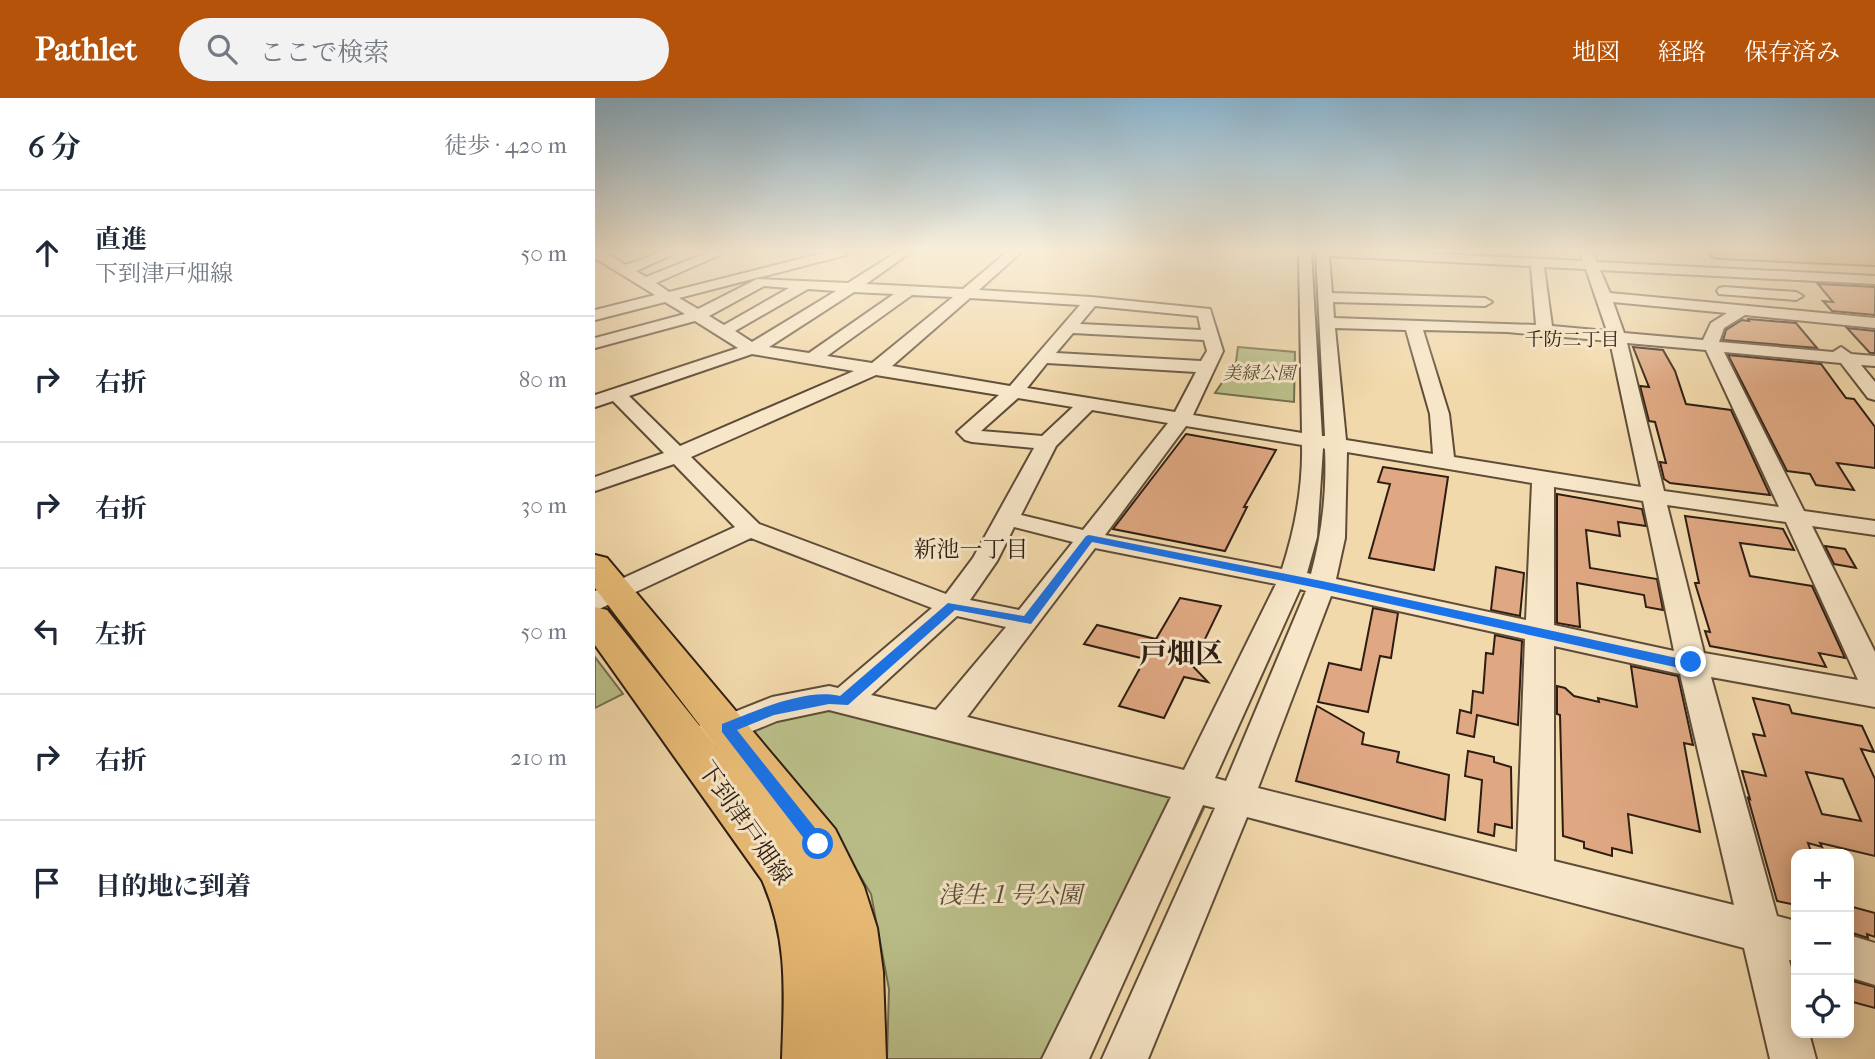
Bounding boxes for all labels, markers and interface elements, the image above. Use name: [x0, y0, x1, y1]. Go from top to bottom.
search box: [179, 18, 669, 81]
text: Pathlet: [35, 30, 137, 69]
icon: search: [203, 30, 241, 68]
text: ここで検索: [259, 37, 389, 68]
text: 地図: [1572, 38, 1620, 66]
text: 経路: [1658, 38, 1706, 66]
text: 保存済み: [1744, 38, 1840, 66]
text: 6 分: [28, 130, 81, 165]
text: 徒歩 · 420 m: [444, 132, 567, 159]
text: 直進: [95, 224, 147, 255]
icon: ahead: [28, 234, 66, 272]
text: 50 m: [520, 240, 567, 267]
text: 下到津戸畑線: [95, 260, 233, 287]
district label: 千防二丁目: [1524, 329, 1620, 351]
icon: right: [28, 360, 66, 398]
park label: 美緑公園: [1223, 363, 1298, 384]
text: 80 m: [519, 366, 567, 393]
text: 右折: [95, 367, 147, 398]
icon: right: [28, 486, 66, 524]
text: 30 m: [521, 492, 567, 519]
text: 右折: [95, 493, 147, 524]
district label: 新池一丁目: [914, 536, 1029, 563]
icon: left: [28, 612, 66, 650]
text: 50 m: [520, 618, 567, 645]
text: 左折: [95, 619, 147, 650]
district label: 戸畑区: [1139, 637, 1223, 670]
route end: [1675, 646, 1706, 677]
icon: right: [28, 738, 66, 776]
text: 210 m: [510, 744, 567, 771]
text: 右折: [95, 745, 147, 776]
street label: 下到津戸畑線: [692, 756, 798, 890]
route start: [802, 828, 833, 859]
map controls: [1791, 849, 1854, 1038]
button: +: [1791, 849, 1854, 912]
icon: arrive: [28, 864, 66, 902]
text: 目的地に到着: [95, 871, 251, 902]
park label: 浅生１号公園: [938, 881, 1086, 909]
button: −: [1791, 912, 1854, 975]
button: locate: [1791, 975, 1854, 1038]

